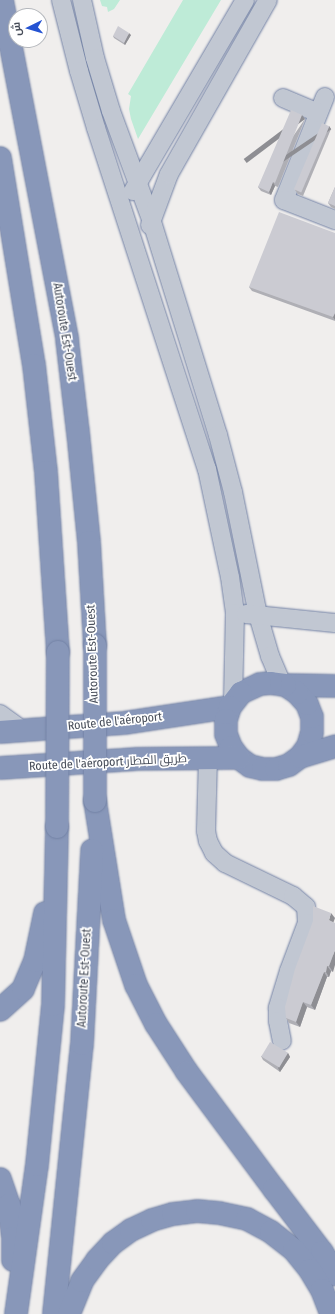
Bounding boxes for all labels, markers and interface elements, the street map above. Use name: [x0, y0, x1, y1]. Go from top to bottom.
north arrow: [8, 8, 48, 48]
text: ش: [9, 21, 24, 37]
street label: Autoroute Est-Ouest: [49, 282, 79, 382]
street label: Autoroute Est-Ouest: [84, 604, 102, 704]
street label: Route de l'aéroport: [67, 710, 163, 734]
street label: Route de l'aéroport طريق المطار: [29, 752, 187, 774]
street label: Autoroute Est-Ouest: [75, 928, 95, 1028]

